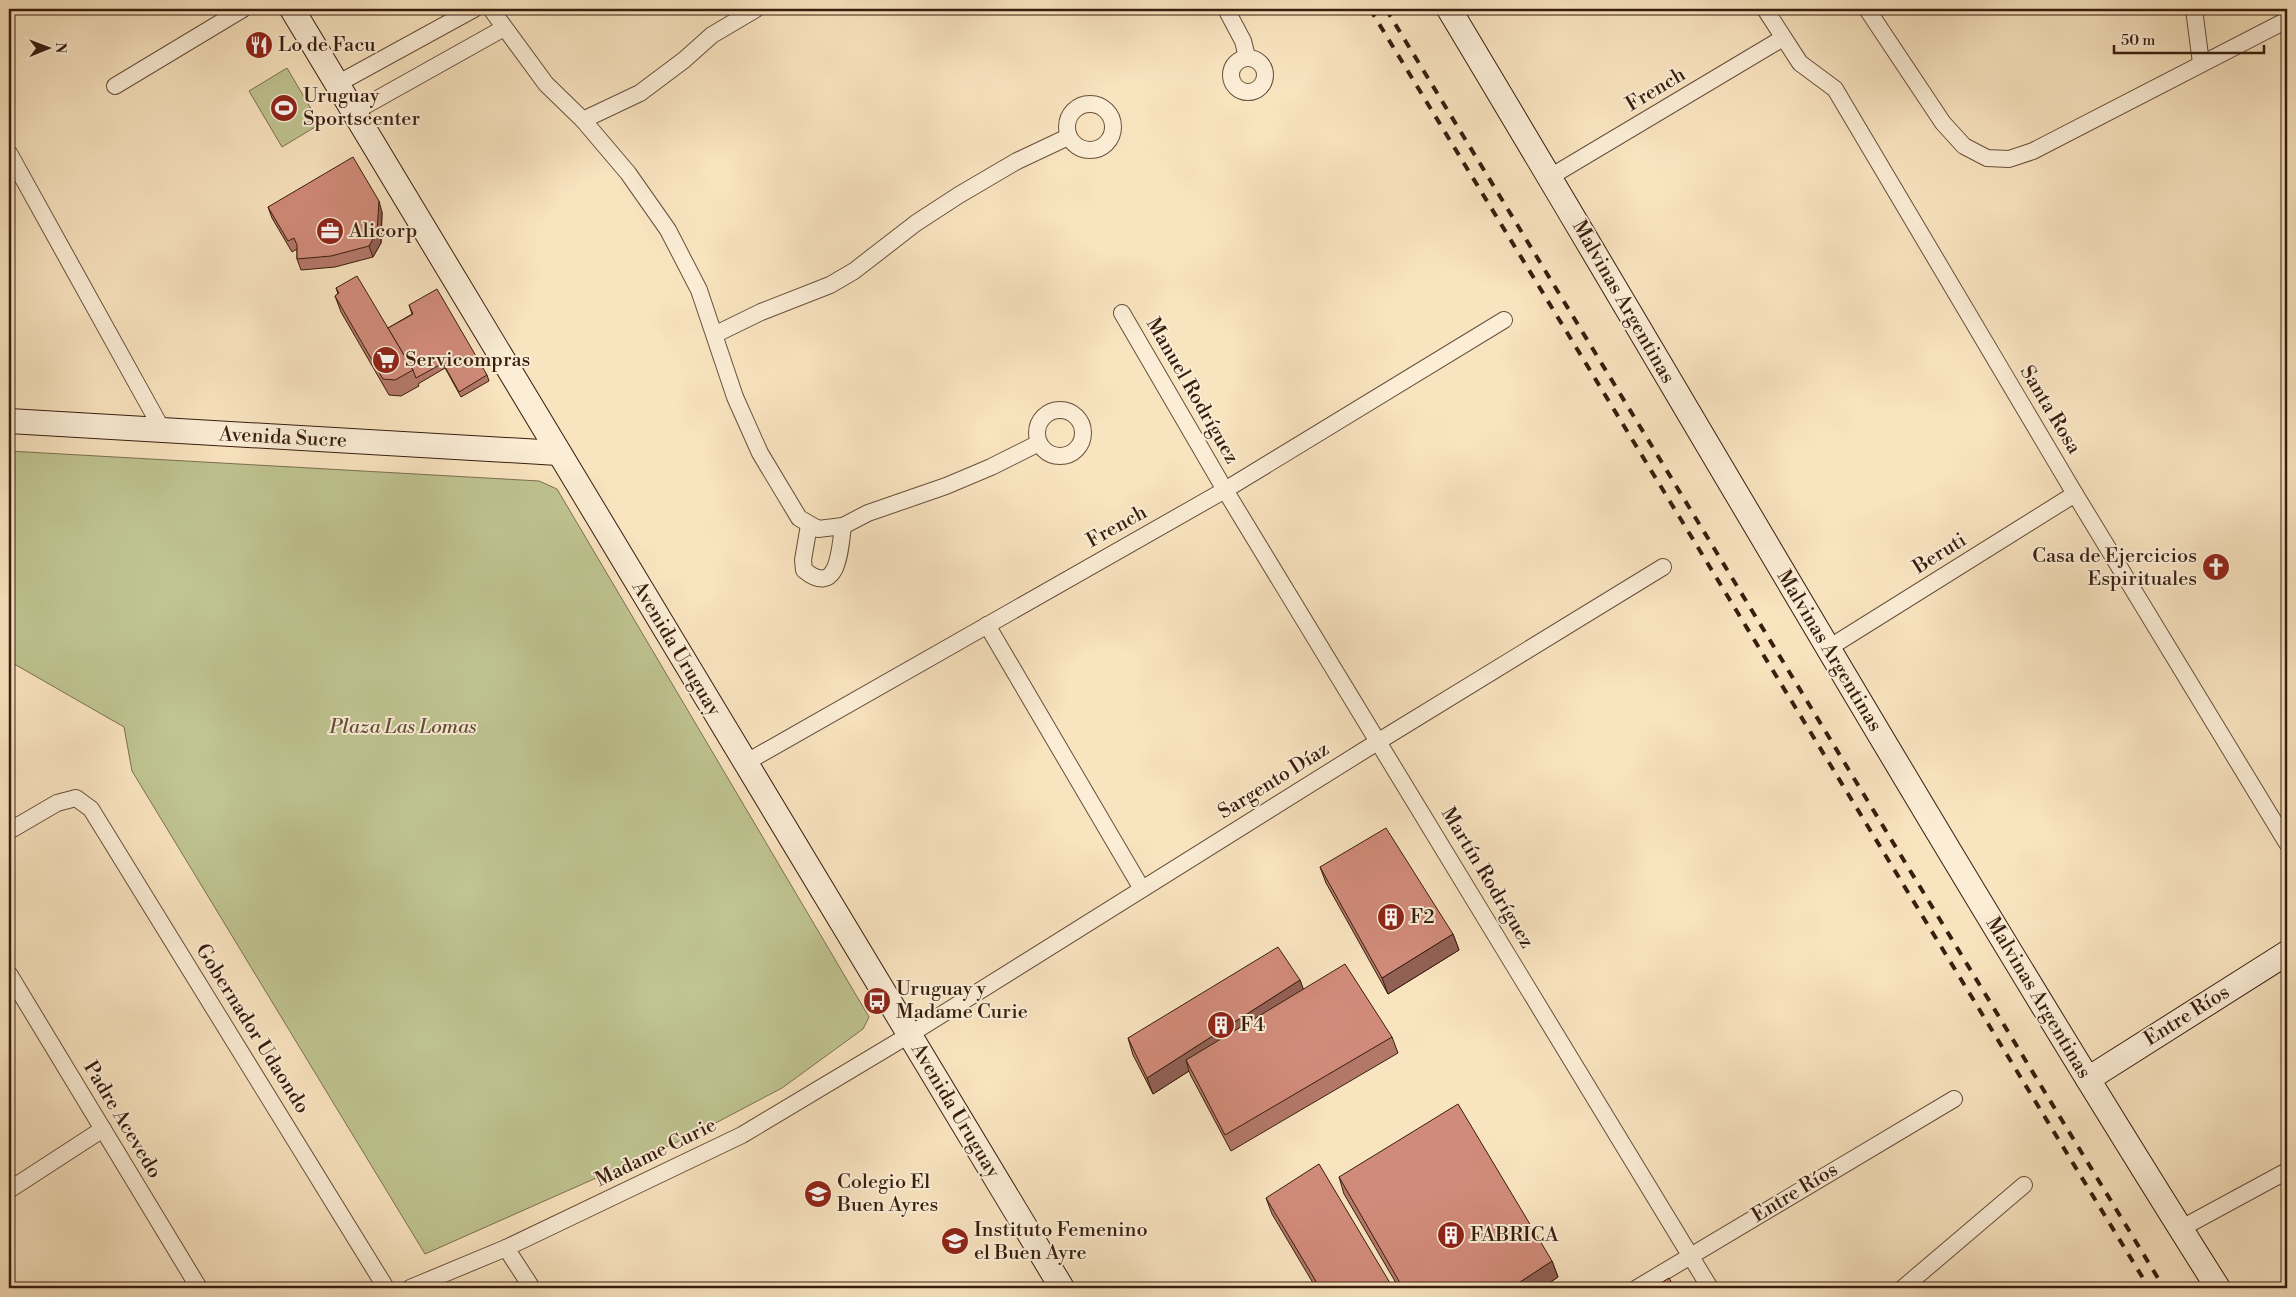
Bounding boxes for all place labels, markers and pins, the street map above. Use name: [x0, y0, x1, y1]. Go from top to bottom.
restaurant icon: Lo de Facu: [244, 30, 274, 60]
place label: Lo de Facu: [278, 33, 376, 58]
place label: Uruguay Sportscenter: [303, 84, 420, 132]
sports icon: Uruguay Sportscenter: [269, 93, 299, 123]
office icon: Alicorp: [315, 216, 345, 246]
place label: Alicorp: [348, 219, 417, 244]
supermarket icon: Servicompras: [371, 345, 401, 375]
place label: Servicompras: [405, 348, 530, 373]
place label: Casa de Ejercicios Espirituales: [2032, 544, 2197, 592]
church icon: Casa de Ejercicios Espirituales: [2201, 552, 2231, 582]
building icon: F2: [1376, 902, 1406, 932]
place label: F2: [1410, 905, 1435, 930]
place label: Uruguay y Madame Curie: [896, 977, 1028, 1025]
bus stop icon: Uruguay y Madame Curie: [862, 986, 892, 1016]
building icon: F4: [1206, 1010, 1236, 1040]
place label: F4: [1240, 1013, 1265, 1038]
place label: Colegio El Buen Ayres: [836, 1170, 938, 1218]
school or university icon: Colegio El Buen Ayres: [803, 1179, 833, 1209]
place label: Instituto Femenino el Buen Ayre: [974, 1218, 1148, 1266]
building icon: FABRICA: [1436, 1220, 1466, 1250]
place label: FABRICA: [1470, 1223, 1560, 1248]
school or university icon: Instituto Femenino el Buen Ayre: [940, 1226, 970, 1256]

